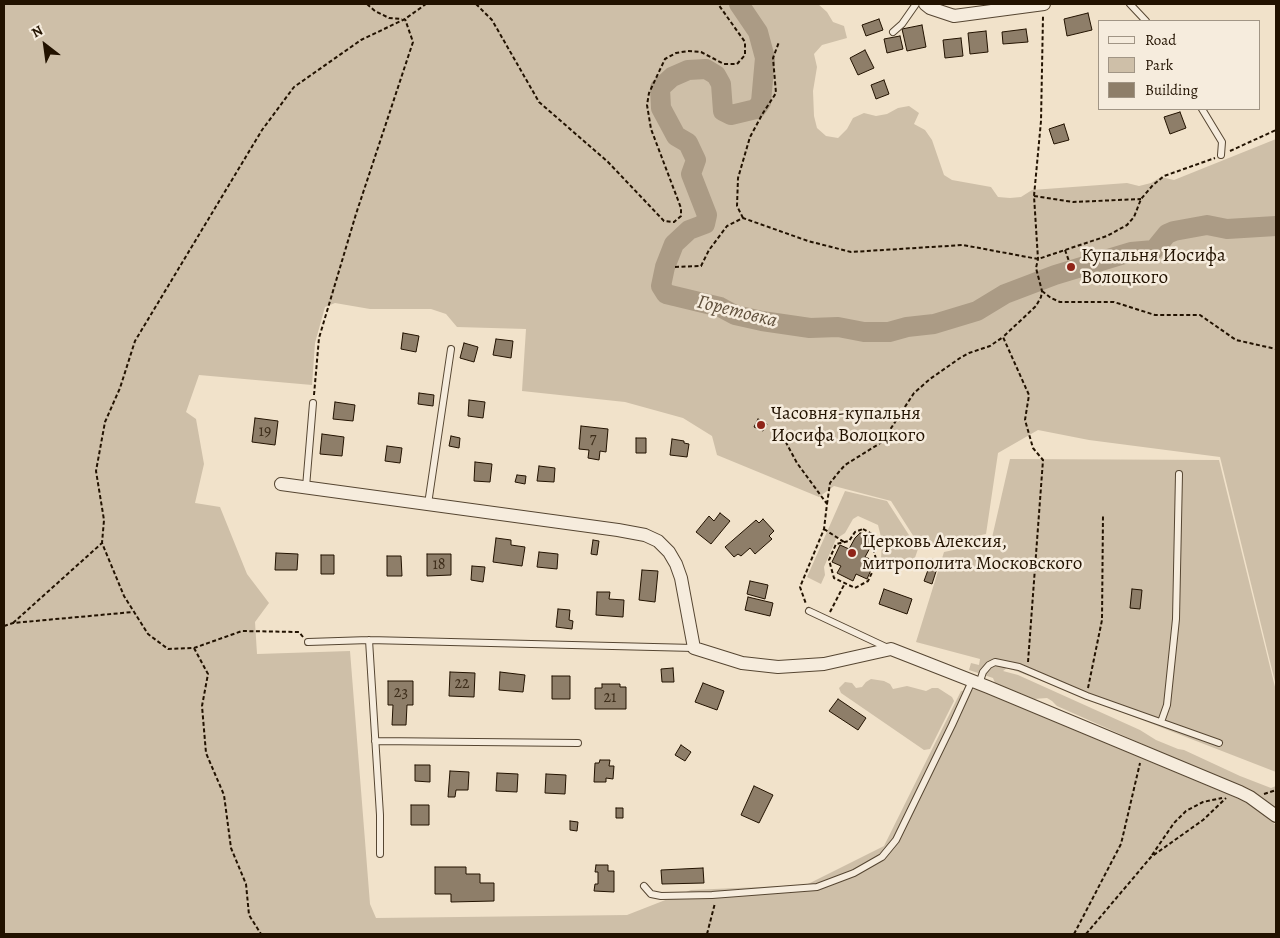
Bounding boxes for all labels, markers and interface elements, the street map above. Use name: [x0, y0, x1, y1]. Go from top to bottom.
north arrow: [20, 20, 70, 70]
legend: [1098, 20, 1260, 110]
text: N: [28, 21, 46, 42]
text: Road: [1145, 30, 1176, 50]
text: Park: [1145, 55, 1173, 75]
text: Building: [1145, 80, 1198, 100]
place label: Купальня Иосифа Волоцкого: [1081, 245, 1226, 289]
marker: Купальня Иосифа Волоцкого: [1065, 261, 1077, 273]
water label: Горетовка: [694, 290, 780, 334]
place label: Часовня-купальня Иосифа Волоцкого: [771, 403, 925, 447]
marker: Часовня-купальня Иосифа Волоцкого: [755, 419, 767, 431]
house number: 19: [259, 422, 271, 442]
house number: 7: [590, 429, 596, 449]
place label: Церковь Алексия, митрополита Московского: [862, 531, 1082, 575]
marker: Церковь Алексия, митрополита Московского: [846, 547, 858, 559]
house number: 18: [432, 555, 446, 575]
house number: 22: [454, 674, 470, 694]
house number: 23: [394, 683, 408, 703]
house number: 21: [603, 688, 617, 708]

